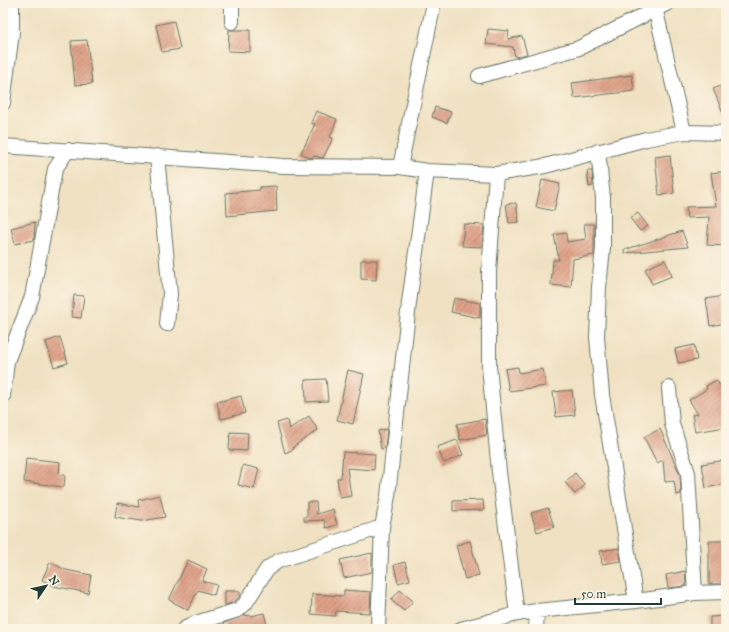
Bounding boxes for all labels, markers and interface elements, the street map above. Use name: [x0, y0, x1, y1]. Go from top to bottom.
north arrow: [26, 566, 66, 606]
text: N: [46, 573, 62, 589]
scale bar: [575, 580, 661, 606]
text: 50 m: [581, 587, 606, 601]

